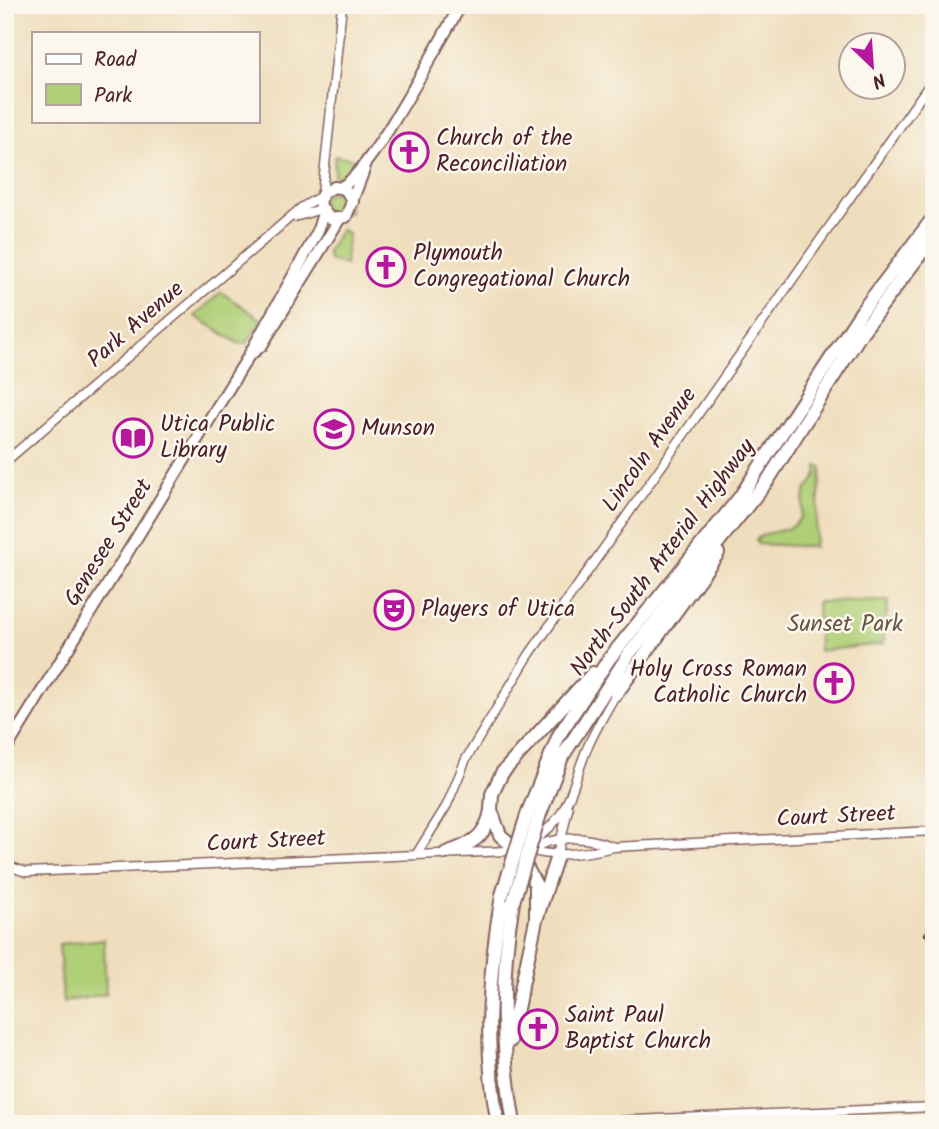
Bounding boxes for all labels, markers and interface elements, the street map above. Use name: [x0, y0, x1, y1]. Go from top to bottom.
legend: [32, 32, 259, 122]
north arrow: [838, 32, 908, 102]
text: Road: [94, 44, 137, 77]
text: N: [867, 63, 890, 96]
text: Park: [94, 80, 132, 113]
place label: Church of the Reconciliation: [436, 121, 572, 183]
church icon: Church of the Reconciliation: [388, 131, 430, 173]
place label: Plymouth Congregational Church: [413, 236, 630, 298]
church icon: Plymouth Congregational Church: [365, 246, 407, 288]
street label: Park Avenue: [79, 273, 193, 377]
street label: Lincoln Avenue: [593, 380, 707, 520]
place label: Utica Public Library: [160, 407, 275, 469]
school or university icon: Munson: [313, 408, 355, 450]
place label: Munson: [361, 411, 435, 447]
library icon: Utica Public Library: [112, 417, 154, 459]
street label: North-South Arterial Highway: [561, 431, 765, 685]
street label: Genesee Street: [55, 471, 163, 614]
theatre icon: Players of Utica: [373, 589, 415, 631]
place label: Players of Utica: [421, 592, 575, 628]
park label: Sunset Park: [787, 607, 903, 643]
place label: Holy Cross Roman Catholic Church: [630, 652, 807, 714]
church icon: Holy Cross Roman Catholic Church: [813, 662, 855, 704]
street label: Court Street: [775, 796, 898, 838]
street label: Court Street: [205, 821, 328, 863]
place label: Saint Paul Baptist Church: [565, 998, 711, 1060]
church icon: Saint Paul Baptist Church: [517, 1008, 559, 1050]

